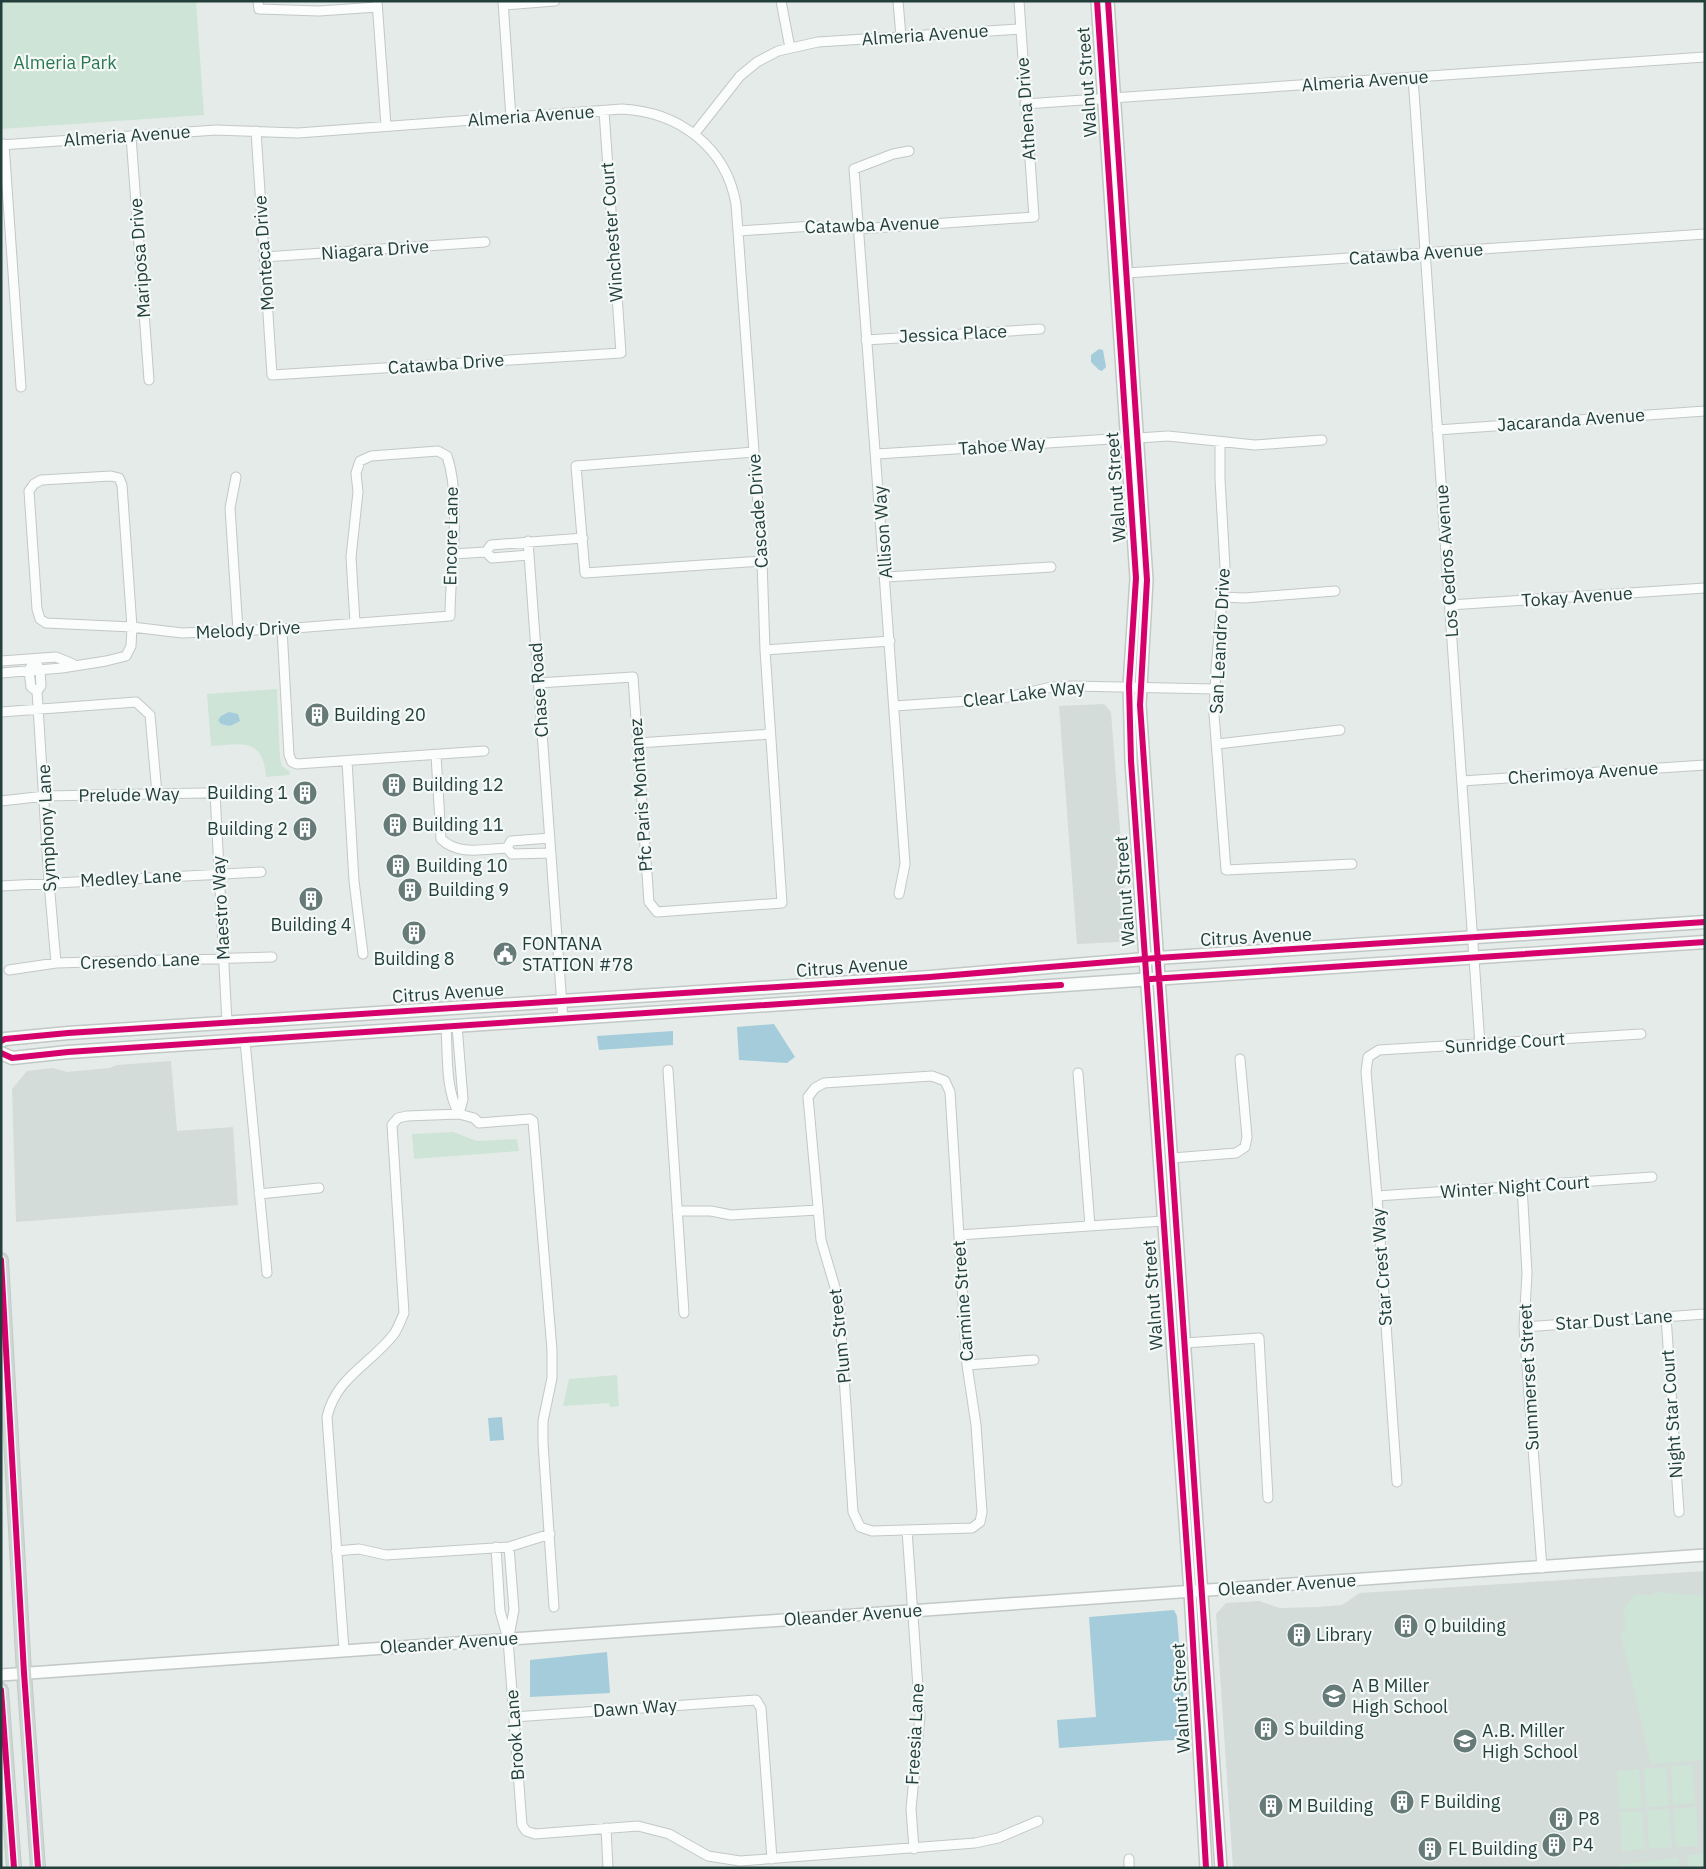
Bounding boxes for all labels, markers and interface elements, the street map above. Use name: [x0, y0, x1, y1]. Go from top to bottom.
street label: Almeria Avenue: [861, 19, 989, 50]
street label: Walnut Street: [1071, 26, 1102, 138]
park label: Almeria Park: [13, 51, 117, 74]
street label: Athena Drive: [1010, 56, 1041, 162]
street label: Almeria Avenue: [1301, 65, 1429, 96]
street label: Almeria Avenue: [467, 100, 595, 131]
street label: Almeria Avenue: [63, 120, 191, 151]
street label: Winchester Court: [595, 161, 628, 303]
street label: Monteca Drive: [248, 194, 279, 312]
street label: Mariposa Drive: [124, 197, 155, 319]
street label: Catawba Avenue: [804, 211, 940, 238]
street label: Niagara Drive: [320, 234, 430, 265]
street label: Catawba Avenue: [1348, 237, 1484, 270]
street label: Jessica Place: [898, 319, 1008, 348]
street label: Catawba Drive: [387, 348, 505, 379]
street label: Jacaranda Avenue: [1496, 403, 1646, 436]
street label: Tahoe Way: [958, 431, 1046, 460]
street label: Walnut Street: [1100, 431, 1131, 543]
street label: Cascade Drive: [742, 453, 773, 569]
street label: Los Cedros Avenue: [1430, 484, 1463, 638]
street label: Allison Way: [868, 485, 897, 579]
street label: Encore Lane: [438, 486, 463, 586]
street label: San Leandro Drive: [1204, 567, 1235, 715]
street label: Tokay Avenue: [1521, 581, 1633, 612]
street label: Melody Drive: [195, 615, 301, 644]
street label: Chase Road: [524, 642, 553, 738]
street label: Clear Lake Way: [962, 675, 1086, 712]
building icon: Building 20: [304, 702, 330, 728]
place label: Building 20: [334, 703, 426, 726]
street label: Pfc Paris Montanez: [624, 718, 657, 872]
street label: Cherimoya Avenue: [1507, 756, 1659, 789]
street label: Symphony Lane: [32, 763, 61, 893]
building icon: Building 12: [381, 772, 407, 798]
place label: Building 12: [412, 773, 504, 796]
building icon: Building 1: [292, 780, 318, 806]
place label: Building 1: [207, 781, 288, 804]
street label: Prelude Way: [78, 782, 180, 807]
building icon: Building 11: [382, 812, 408, 838]
place label: Building 11: [412, 813, 504, 836]
building icon: Building 2: [292, 816, 318, 842]
place label: Building 2: [207, 817, 288, 840]
street label: Walnut Street: [1109, 835, 1140, 947]
building icon: Building 10: [385, 853, 411, 879]
place label: Building 10: [416, 854, 508, 877]
street label: Maestro Way: [206, 855, 235, 961]
street label: Medley Lane: [80, 863, 182, 892]
building icon: Building 9: [397, 877, 423, 903]
place label: Building 9: [428, 878, 509, 901]
building icon: Building 4: [298, 886, 324, 912]
place label: Building 4: [270, 913, 352, 936]
building icon: Building 8: [401, 920, 427, 946]
street label: Citrus Avenue: [1199, 922, 1313, 951]
place label: FONTANA STATION #78: [522, 932, 633, 976]
public building icon: FONTANA STATION #78: [492, 941, 518, 967]
street label: Cresendo Lane: [80, 947, 200, 974]
place label: Building 8: [373, 947, 455, 970]
street label: Citrus Avenue: [795, 951, 909, 982]
street label: Citrus Avenue: [391, 977, 505, 1008]
street label: Sunridge Court: [1444, 1027, 1566, 1058]
street label: Winter Night Court: [1439, 1170, 1590, 1203]
street label: Star Crest Way: [1366, 1207, 1397, 1327]
street label: Walnut Street: [1137, 1239, 1168, 1351]
street label: Carmine Street: [947, 1240, 978, 1362]
street label: Plum Street: [823, 1287, 856, 1385]
street label: Summerset Street: [1513, 1303, 1544, 1451]
street label: Star Dust Lane: [1555, 1304, 1673, 1335]
street label: Night Star Court: [1656, 1349, 1687, 1479]
street label: Oleander Avenue: [1217, 1568, 1357, 1601]
street label: Oleander Avenue: [783, 1598, 923, 1631]
building icon: Q building: [1393, 1613, 1419, 1639]
place label: Q building: [1424, 1614, 1506, 1637]
building icon: Library: [1286, 1622, 1312, 1648]
place label: Library: [1316, 1623, 1372, 1646]
street label: Oleander Avenue: [379, 1626, 519, 1659]
street label: Walnut Street: [1166, 1642, 1195, 1754]
place label: A B Miller High School: [1352, 1674, 1448, 1718]
street label: Freesia Lane: [900, 1682, 929, 1785]
school or university icon: A B Miller High School: [1321, 1683, 1347, 1709]
street label: Brook Lane: [500, 1689, 529, 1781]
street label: Dawn Way: [592, 1693, 678, 1722]
building icon: S building: [1253, 1716, 1279, 1742]
place label: S building: [1284, 1717, 1364, 1740]
place label: A.B. Miller High School: [1482, 1719, 1578, 1763]
school or university icon: A.B. Miller High School: [1452, 1728, 1478, 1754]
building icon: F Building: [1389, 1789, 1415, 1815]
place label: F Building: [1420, 1790, 1501, 1813]
building icon: M Building: [1258, 1793, 1284, 1819]
place label: M Building: [1288, 1794, 1373, 1817]
building icon: P8: [1548, 1806, 1574, 1832]
place label: P8: [1578, 1807, 1600, 1830]
building icon: P4: [1541, 1832, 1567, 1858]
place label: P4: [1572, 1833, 1594, 1856]
building icon: FL Building: [1417, 1836, 1443, 1862]
place label: FL Building: [1448, 1837, 1538, 1860]

